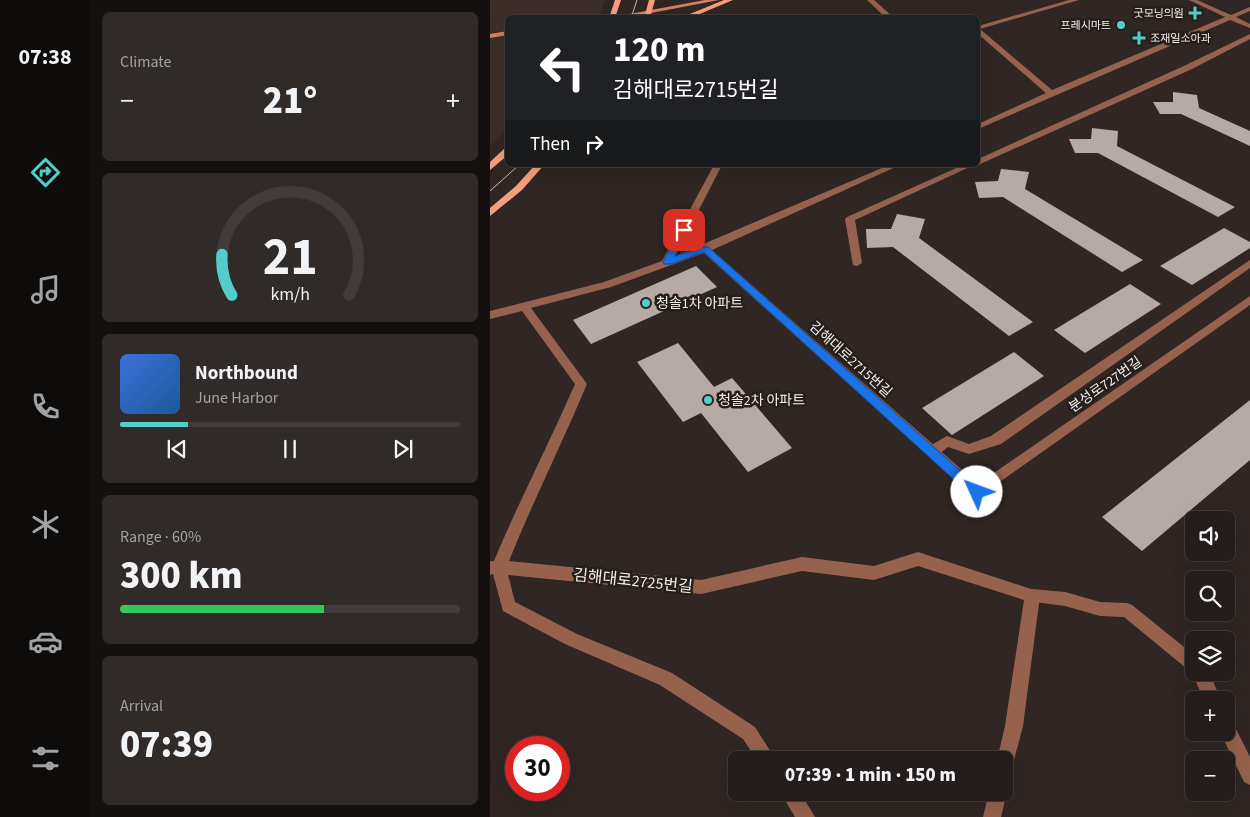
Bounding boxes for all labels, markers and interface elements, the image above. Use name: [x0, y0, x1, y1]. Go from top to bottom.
place label: 굿모닝의원: [1133, 6, 1184, 21]
marker: 굿모닝의원: [1188, 6, 1202, 20]
place label: 프레시마트: [1060, 18, 1111, 33]
marker: 프레시마트: [1115, 19, 1127, 31]
text: 120 m: [613, 25, 705, 75]
marker: 조재일소아과: [1132, 31, 1146, 45]
place label: 조재일소아과: [1150, 31, 1211, 46]
icon: left: [530, 35, 595, 100]
text: 07:38: [18, 41, 72, 73]
text: Climate: [120, 51, 171, 73]
text: 21°: [263, 74, 317, 128]
text: 김해대로2715번길: [613, 74, 778, 106]
text: −: [120, 81, 134, 121]
text: +: [446, 81, 460, 121]
icon: right: [580, 130, 608, 158]
text: Then: [530, 131, 570, 158]
icon: directions: [28, 155, 63, 190]
pin: [663, 209, 705, 251]
icon: arrive: [670, 216, 698, 244]
text: 21: [263, 221, 317, 295]
icon: music: [28, 272, 63, 307]
text: km/h: [270, 282, 310, 307]
place label: 청솔1차 아파트: [656, 294, 743, 314]
marker: 청솔1차 아파트: [640, 297, 652, 309]
street label: 김해대로2715번길: [805, 317, 896, 402]
street label: 분성로727번길: [1065, 352, 1146, 417]
text: Northbound: [195, 360, 298, 387]
text: June Harbor: [195, 387, 278, 409]
icon: phone: [28, 389, 63, 424]
place label: 청솔2차 아파트: [718, 391, 805, 411]
marker: 청솔2차 아파트: [702, 394, 714, 406]
icon: previous: [163, 435, 191, 463]
icon: pause: [276, 435, 304, 463]
icon: next: [389, 435, 417, 463]
position arrow: [950, 465, 1002, 517]
icon: climate: [28, 507, 63, 542]
map controls: [1185, 511, 1235, 801]
button: sound: [1185, 511, 1235, 561]
text: Range · 60%: [120, 526, 201, 548]
text: 300 km: [120, 549, 242, 603]
street label: 김해대로2725번길: [572, 564, 694, 598]
button: search: [1185, 571, 1235, 621]
icon: car: [28, 624, 63, 659]
button: layers: [1185, 631, 1235, 681]
button: +: [1185, 691, 1235, 741]
text: Arrival: [120, 695, 163, 717]
text: 07:39: [120, 718, 213, 772]
speed limit sign: 30: [505, 736, 570, 801]
icon: filters: [28, 741, 63, 776]
button: −: [1185, 751, 1235, 801]
text: 07:39 · 1 min · 150 m: [785, 762, 956, 789]

